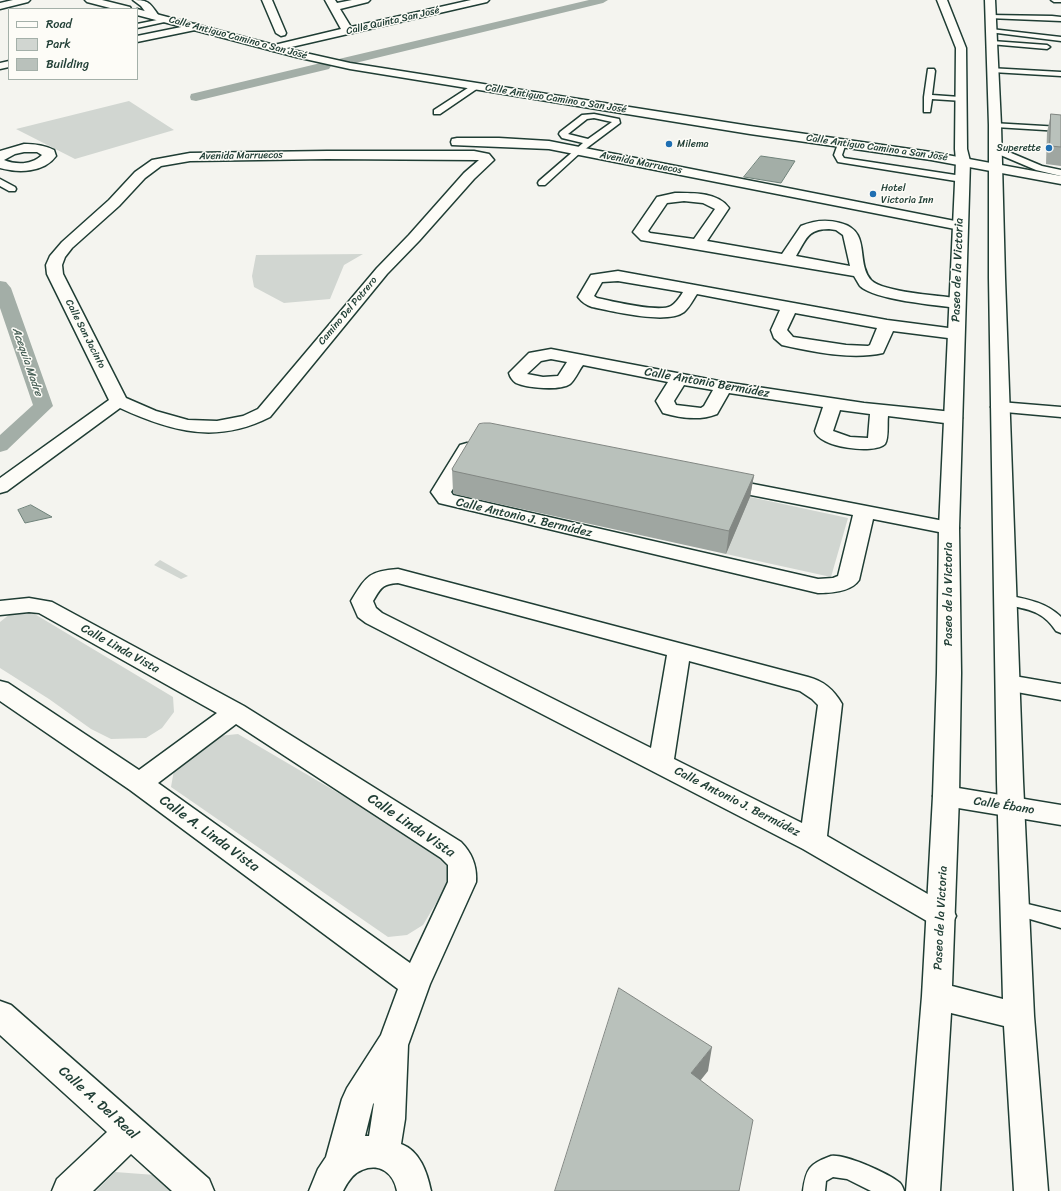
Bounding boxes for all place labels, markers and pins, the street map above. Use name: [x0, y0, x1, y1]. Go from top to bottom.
place label: Milema: [677, 138, 709, 150]
marker: Milema: [664, 139, 674, 149]
place label: Superette: [997, 142, 1041, 154]
marker: Superette: [1044, 143, 1054, 153]
place label: Hotel Victoria Inn: [881, 182, 933, 206]
marker: Hotel Victoria Inn: [868, 189, 878, 199]

